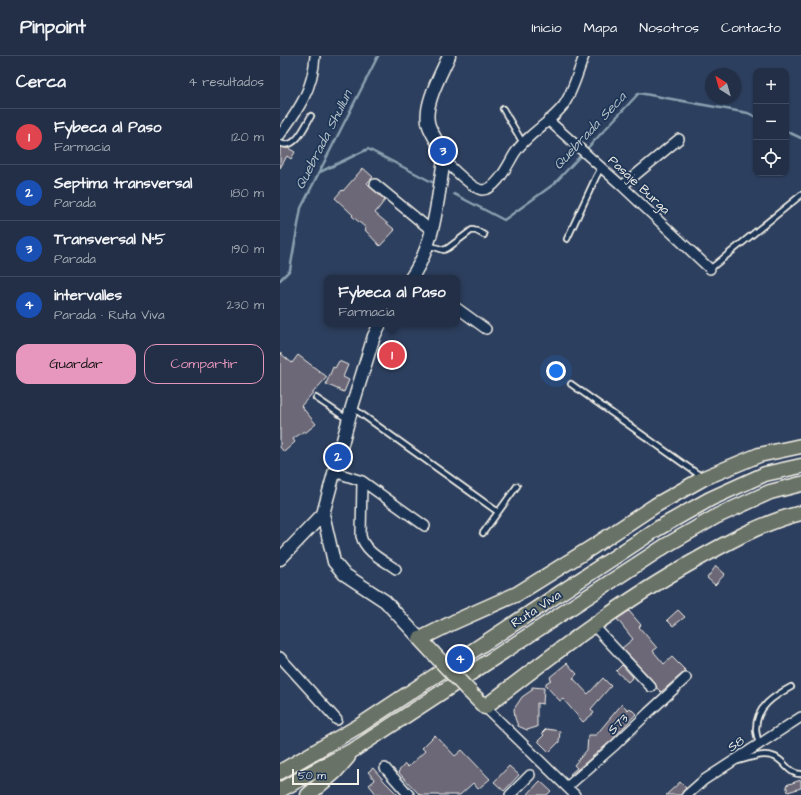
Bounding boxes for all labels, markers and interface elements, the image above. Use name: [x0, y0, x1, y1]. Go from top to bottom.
text: Pinpoint: [20, 14, 86, 41]
text: Inicio: [531, 18, 562, 38]
text: Mapa: [584, 18, 617, 38]
text: Nosotros: [639, 18, 699, 38]
text: Contacto: [721, 18, 781, 38]
north arrow: [705, 68, 741, 104]
map controls: [753, 68, 789, 176]
button: +: [753, 68, 789, 104]
text: Cerca: [16, 70, 66, 94]
text: 4 resultados: [188, 73, 264, 91]
water label: Quebrada Shullun: [290, 86, 358, 193]
water label: Quebrada Seca: [549, 87, 632, 174]
button: −: [753, 104, 789, 140]
text: Fybeca al Paso: [54, 117, 161, 138]
text: 1: [28, 128, 30, 146]
text: 120 m: [231, 128, 264, 146]
pin: 3: [430, 136, 456, 166]
text: Farmacia: [54, 138, 110, 156]
button: locate: [753, 140, 789, 176]
street label: Pasaje Burga: [603, 152, 674, 219]
text: Septima transversal: [54, 173, 192, 194]
text: 2: [25, 184, 33, 202]
text: 180 m: [230, 184, 264, 202]
text: Parada: [54, 194, 96, 212]
text: Transversal N°5: [54, 229, 165, 250]
text: 3: [26, 240, 32, 258]
text: 190 m: [231, 240, 264, 258]
text: Parada: [54, 250, 96, 268]
popup: [324, 275, 460, 327]
text: Fybeca al Paso: [338, 282, 446, 303]
text: intervalles: [54, 285, 122, 306]
text: 4: [25, 296, 33, 314]
text: 230 m: [226, 296, 264, 314]
text: Farmacia: [338, 303, 395, 321]
text: Parada · Ruta Viva: [54, 306, 165, 324]
pin: 1: [379, 340, 405, 370]
button: Guardar: [16, 344, 136, 384]
button: Compartir: [144, 344, 264, 384]
your location: [546, 361, 566, 381]
pin: 2: [325, 442, 351, 472]
street label: Ruta Viva: [507, 586, 565, 632]
pin: 4: [447, 644, 473, 674]
street label: S73: [604, 709, 633, 738]
street label: S8: [724, 732, 748, 756]
scale bar: [292, 767, 359, 786]
text: 50 m: [298, 768, 326, 783]

